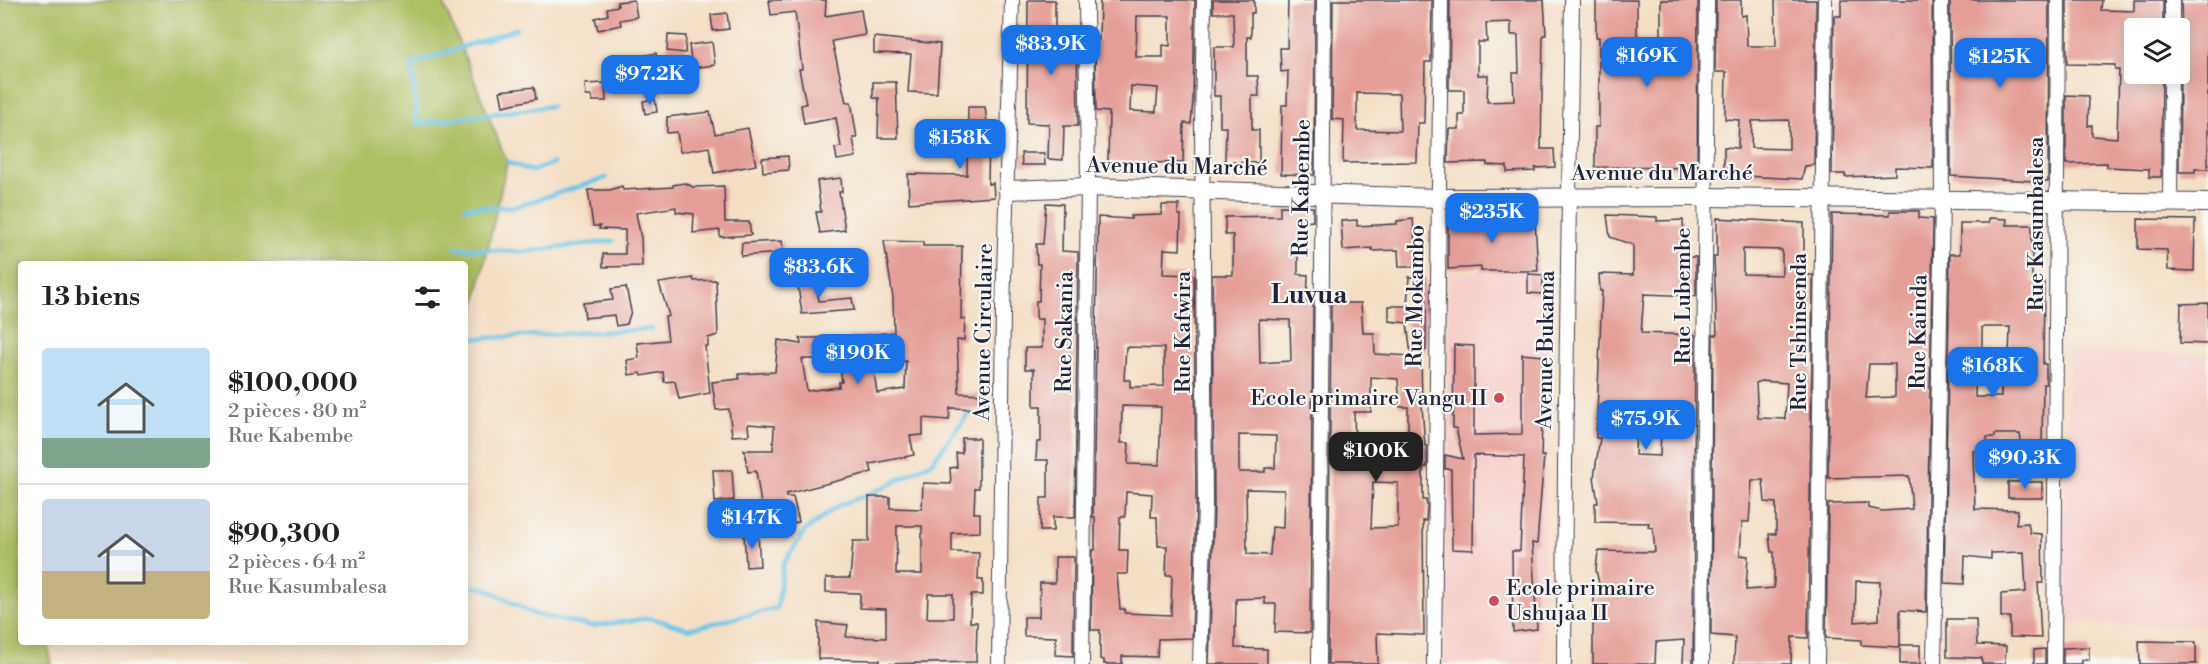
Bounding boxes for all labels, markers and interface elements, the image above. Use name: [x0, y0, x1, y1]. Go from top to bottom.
map controls: [2124, 18, 2190, 84]
button: layers: [2124, 18, 2190, 84]
pin: $83.9K: [1002, 25, 1100, 76]
text: $83.9K: [1016, 32, 1086, 57]
pin: $169K: [1605, 37, 1689, 88]
pin: $125K: [1958, 38, 2042, 89]
text: $169K: [1616, 44, 1678, 69]
text: $125K: [1969, 45, 2032, 70]
pin: $97.2K: [601, 55, 699, 106]
text: $97.2K: [615, 62, 685, 87]
pin: $158K: [918, 119, 1002, 170]
street label: Rue Kabembe: [1287, 119, 1317, 257]
text: $158K: [929, 126, 991, 151]
street label: Rue Kasumbalesa: [2023, 136, 2050, 311]
street label: Avenue du Marché: [1085, 152, 1268, 182]
street label: Avenue du Marché: [1570, 160, 1753, 187]
pin: $235K: [1450, 193, 1534, 244]
text: $235K: [1459, 200, 1525, 225]
street label: Rue Mokambo: [1401, 224, 1431, 368]
street label: Rue Lubembe: [1670, 227, 1697, 365]
street label: Avenue Circulaire: [969, 243, 999, 422]
pin: $83.6K: [770, 248, 868, 299]
street label: Rue Tshinsenda: [1786, 252, 1813, 411]
text: $83.6K: [784, 255, 854, 280]
street label: Rue Sakania: [1050, 270, 1080, 393]
street label: Rue Kafwira: [1170, 270, 1197, 393]
street label: Avenue Bukama: [1531, 270, 1561, 431]
street label: Rue Kainda: [1904, 273, 1934, 390]
district label: Luvua: [1271, 279, 1348, 311]
text: 13 biens: [42, 281, 140, 313]
icon: filters: [411, 281, 444, 314]
pin: $190K: [816, 334, 900, 385]
text: $190K: [826, 341, 890, 366]
pin: $168K: [1951, 347, 2035, 398]
text: $168K: [1962, 354, 2024, 379]
text: $100,000: [228, 367, 358, 399]
icon: home: [90, 372, 162, 444]
place label: Ecole primaire Vangu II: [1250, 385, 1488, 412]
marker: Ecole primaire Vangu II: [1492, 391, 1506, 405]
text: 2 pièces · 80 m²: [228, 399, 366, 424]
pin: $75.9K: [1597, 400, 1695, 451]
text: $75.9K: [1611, 407, 1681, 432]
text: Rue Kabembe: [228, 424, 353, 449]
pin: $100K: [1334, 432, 1418, 483]
text: $100K: [1343, 439, 1409, 464]
pin: $90.3K: [1976, 439, 2074, 490]
text: $90.3K: [1989, 446, 2061, 471]
pin: $147K: [710, 499, 794, 550]
text: $147K: [721, 506, 783, 531]
text: $90,300: [228, 518, 340, 550]
icon: home: [90, 523, 162, 595]
text: 2 pièces · 64 m²: [228, 550, 365, 575]
text: Rue Kasumbalesa: [228, 575, 387, 600]
place label: Ecole primaire Ushujaa II: [1506, 575, 1655, 627]
marker: Ecole primaire Ushujaa II: [1487, 594, 1501, 608]

